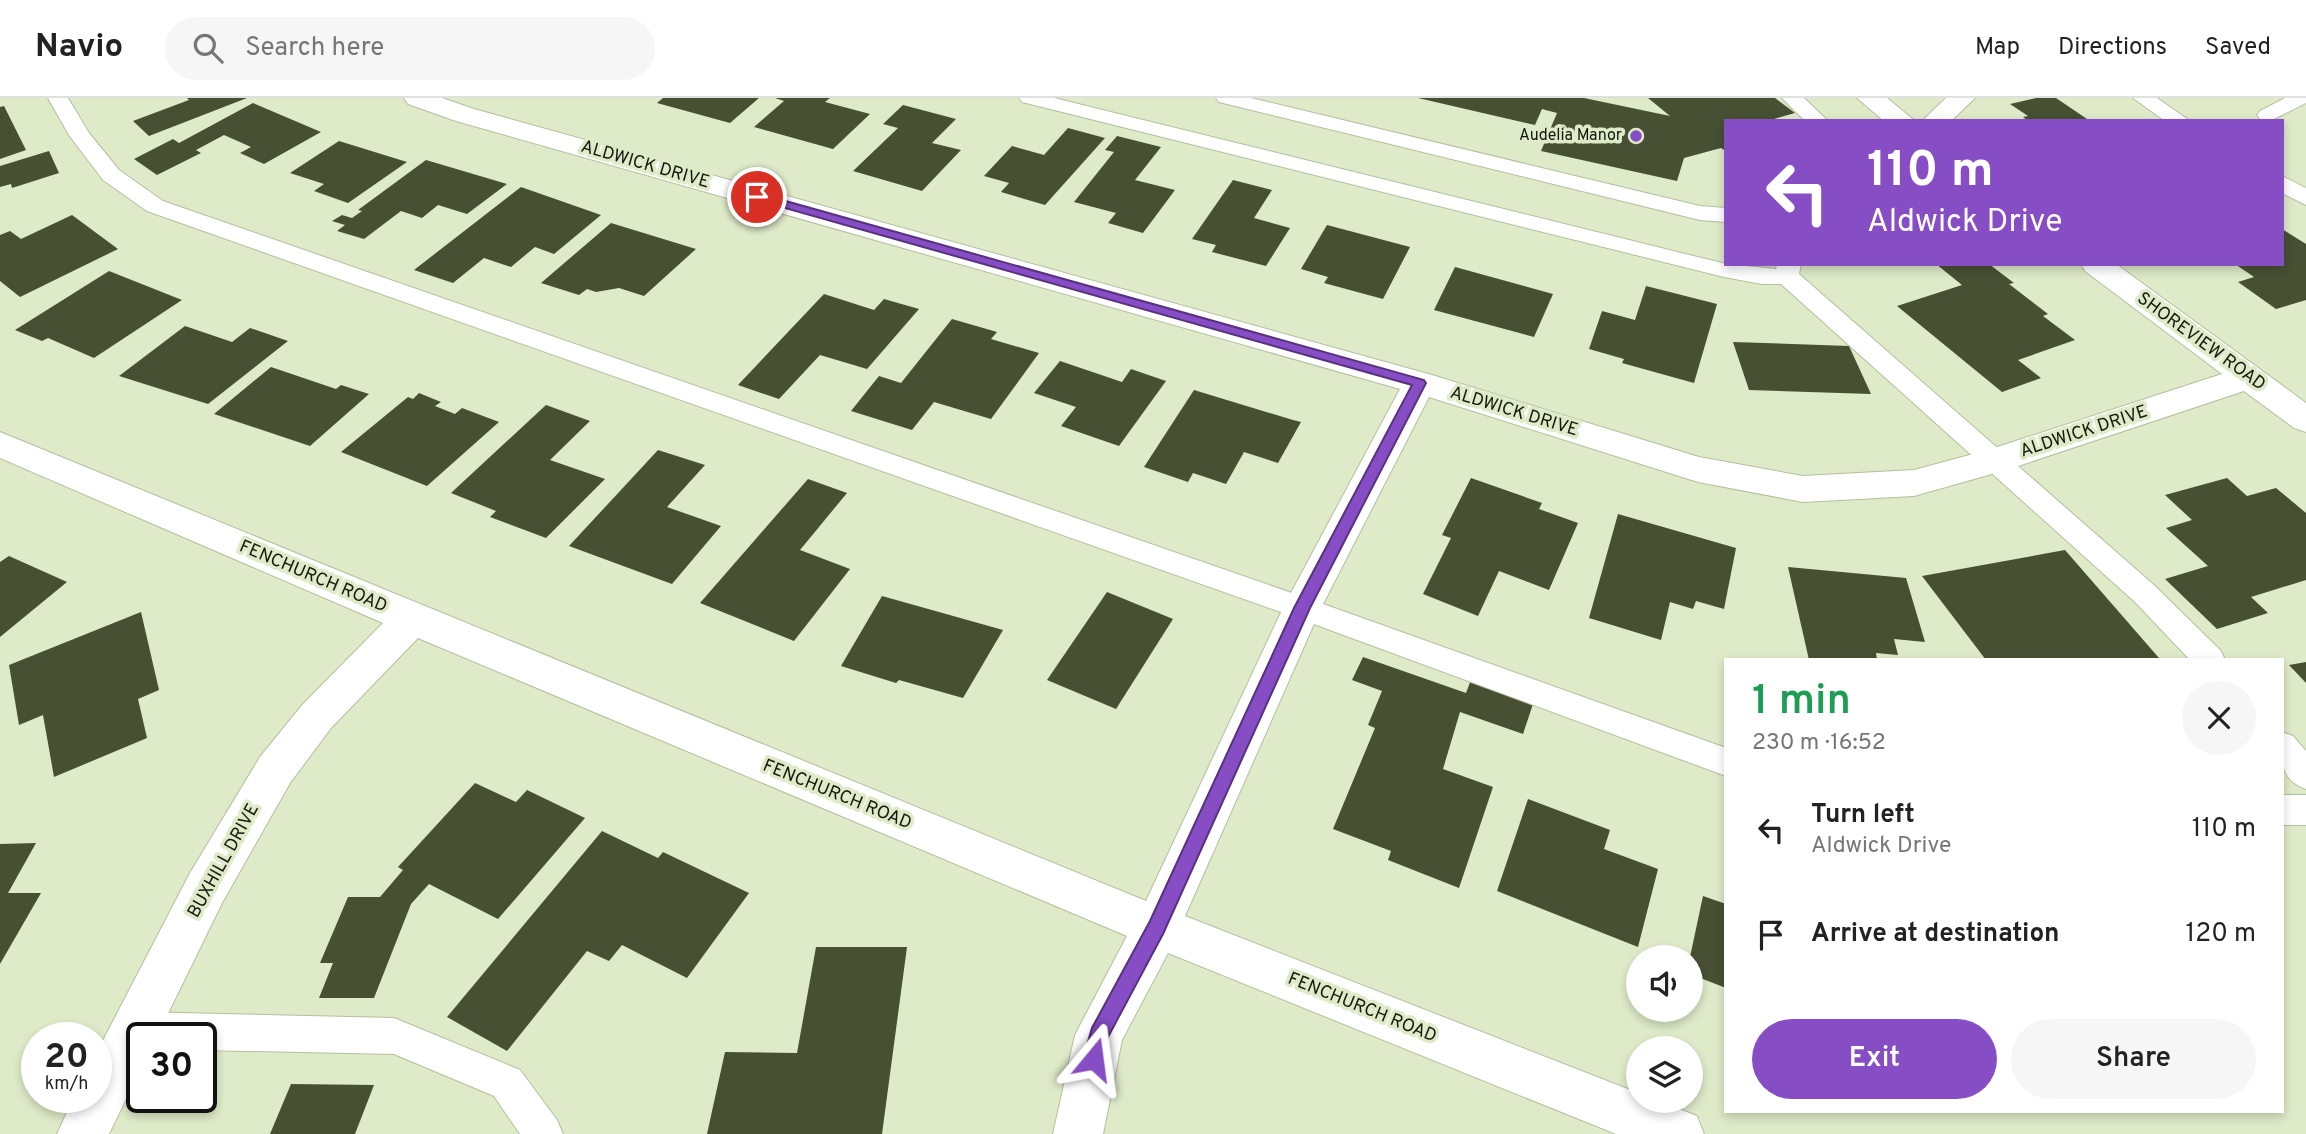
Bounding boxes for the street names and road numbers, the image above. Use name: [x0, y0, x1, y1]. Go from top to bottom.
street label: ALDWICK DRIVE: [578, 136, 712, 194]
street label: SHOREVIEW ROAD: [2132, 288, 2270, 396]
street label: ALDWICK DRIVE: [1447, 382, 1581, 442]
street label: ALDWICK DRIVE: [2017, 401, 2151, 463]
street label: FENCHURCH ROAD: [236, 535, 390, 619]
street label: FENCHURCH ROAD: [759, 755, 915, 835]
street label: BUXHILL DRIVE: [183, 800, 265, 922]
street label: FENCHURCH ROAD: [1284, 968, 1440, 1048]

